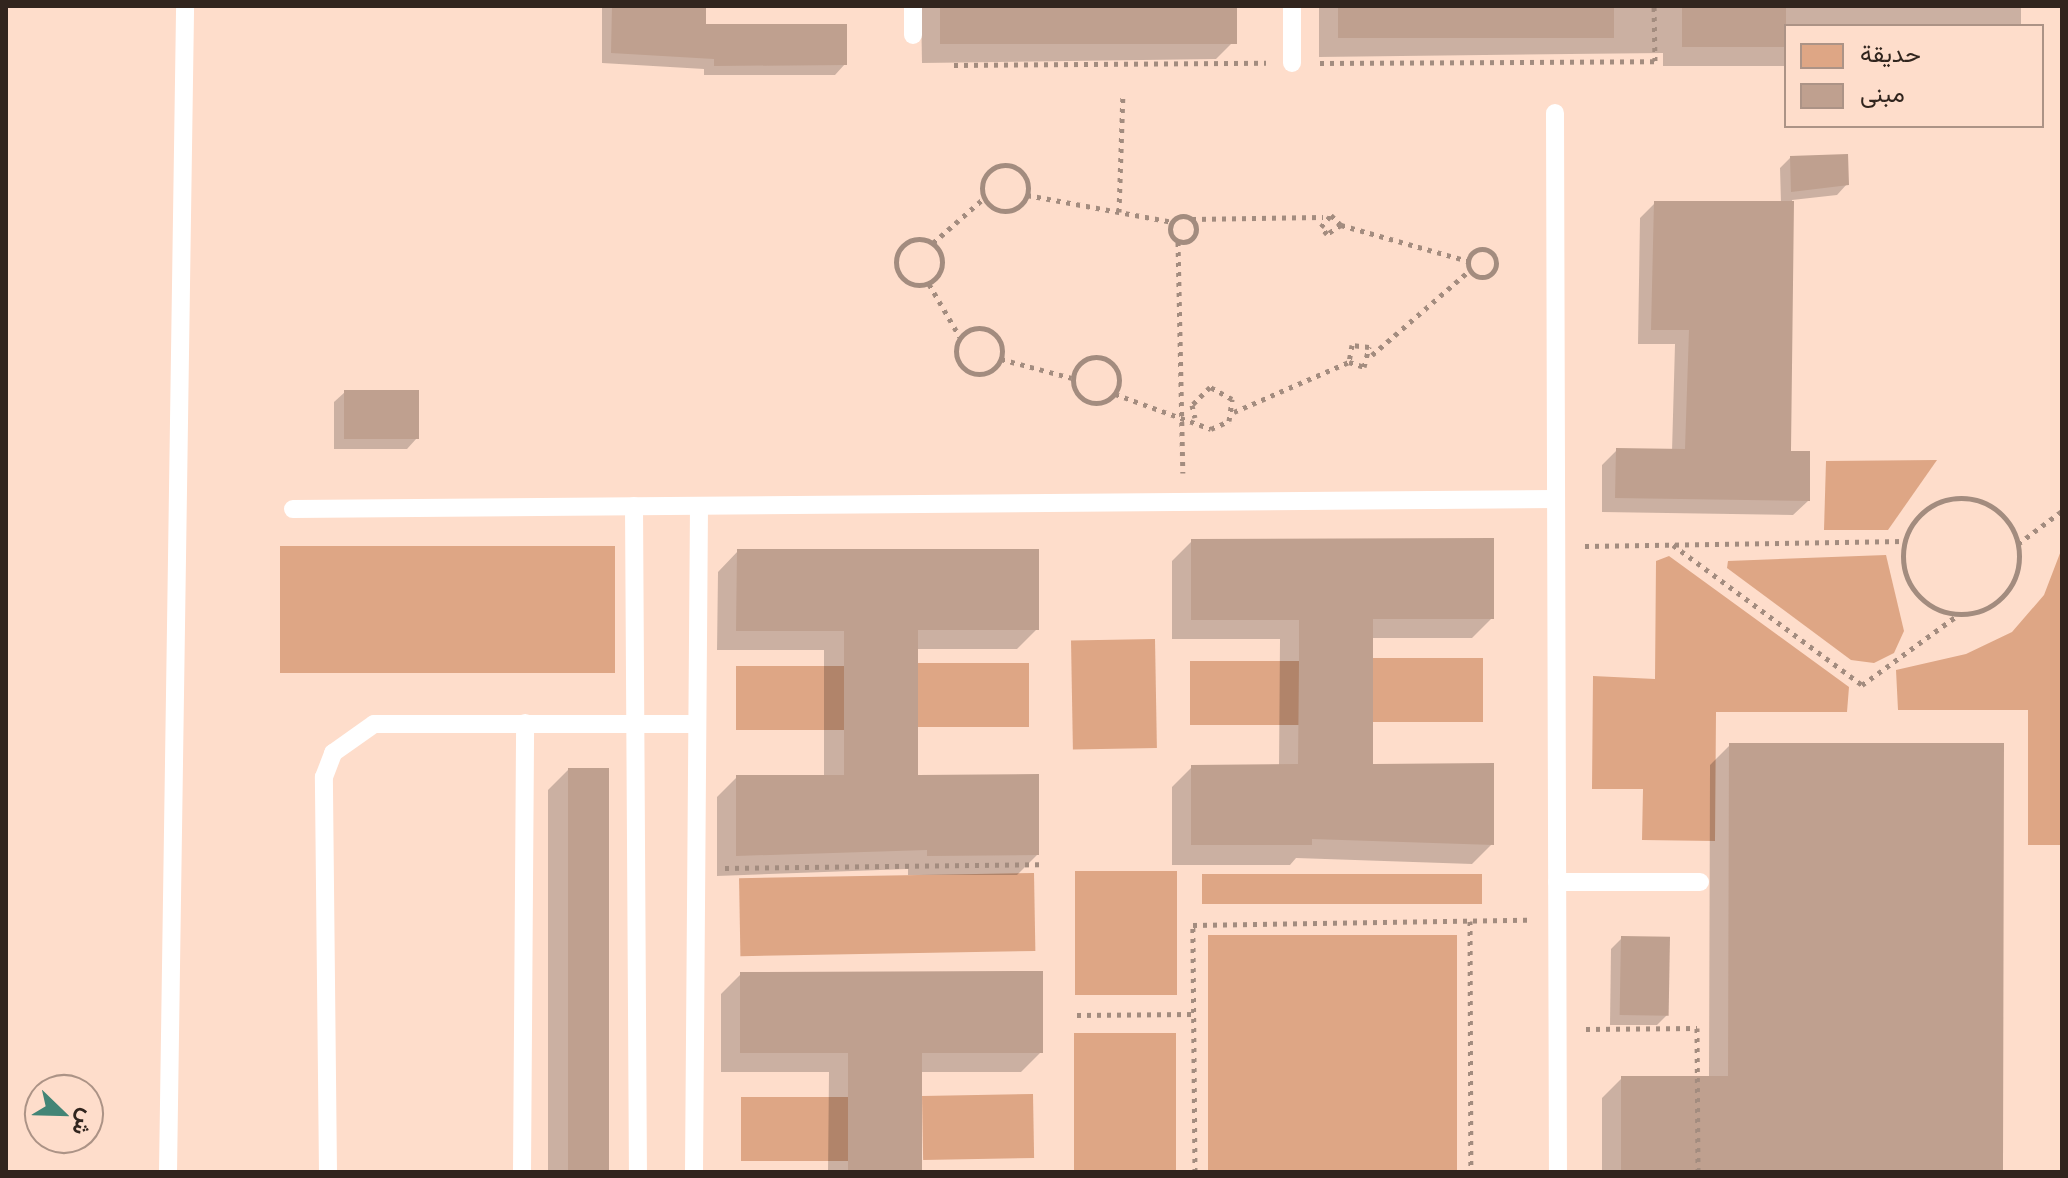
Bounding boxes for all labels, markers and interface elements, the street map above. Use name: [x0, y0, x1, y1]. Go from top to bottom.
legend: [1784, 24, 2044, 128]
text: حديقة: [1860, 37, 1921, 70]
text: مبنى: [1860, 77, 1905, 110]
north arrow: [24, 1074, 104, 1154]
text: ش: [65, 1105, 103, 1141]

